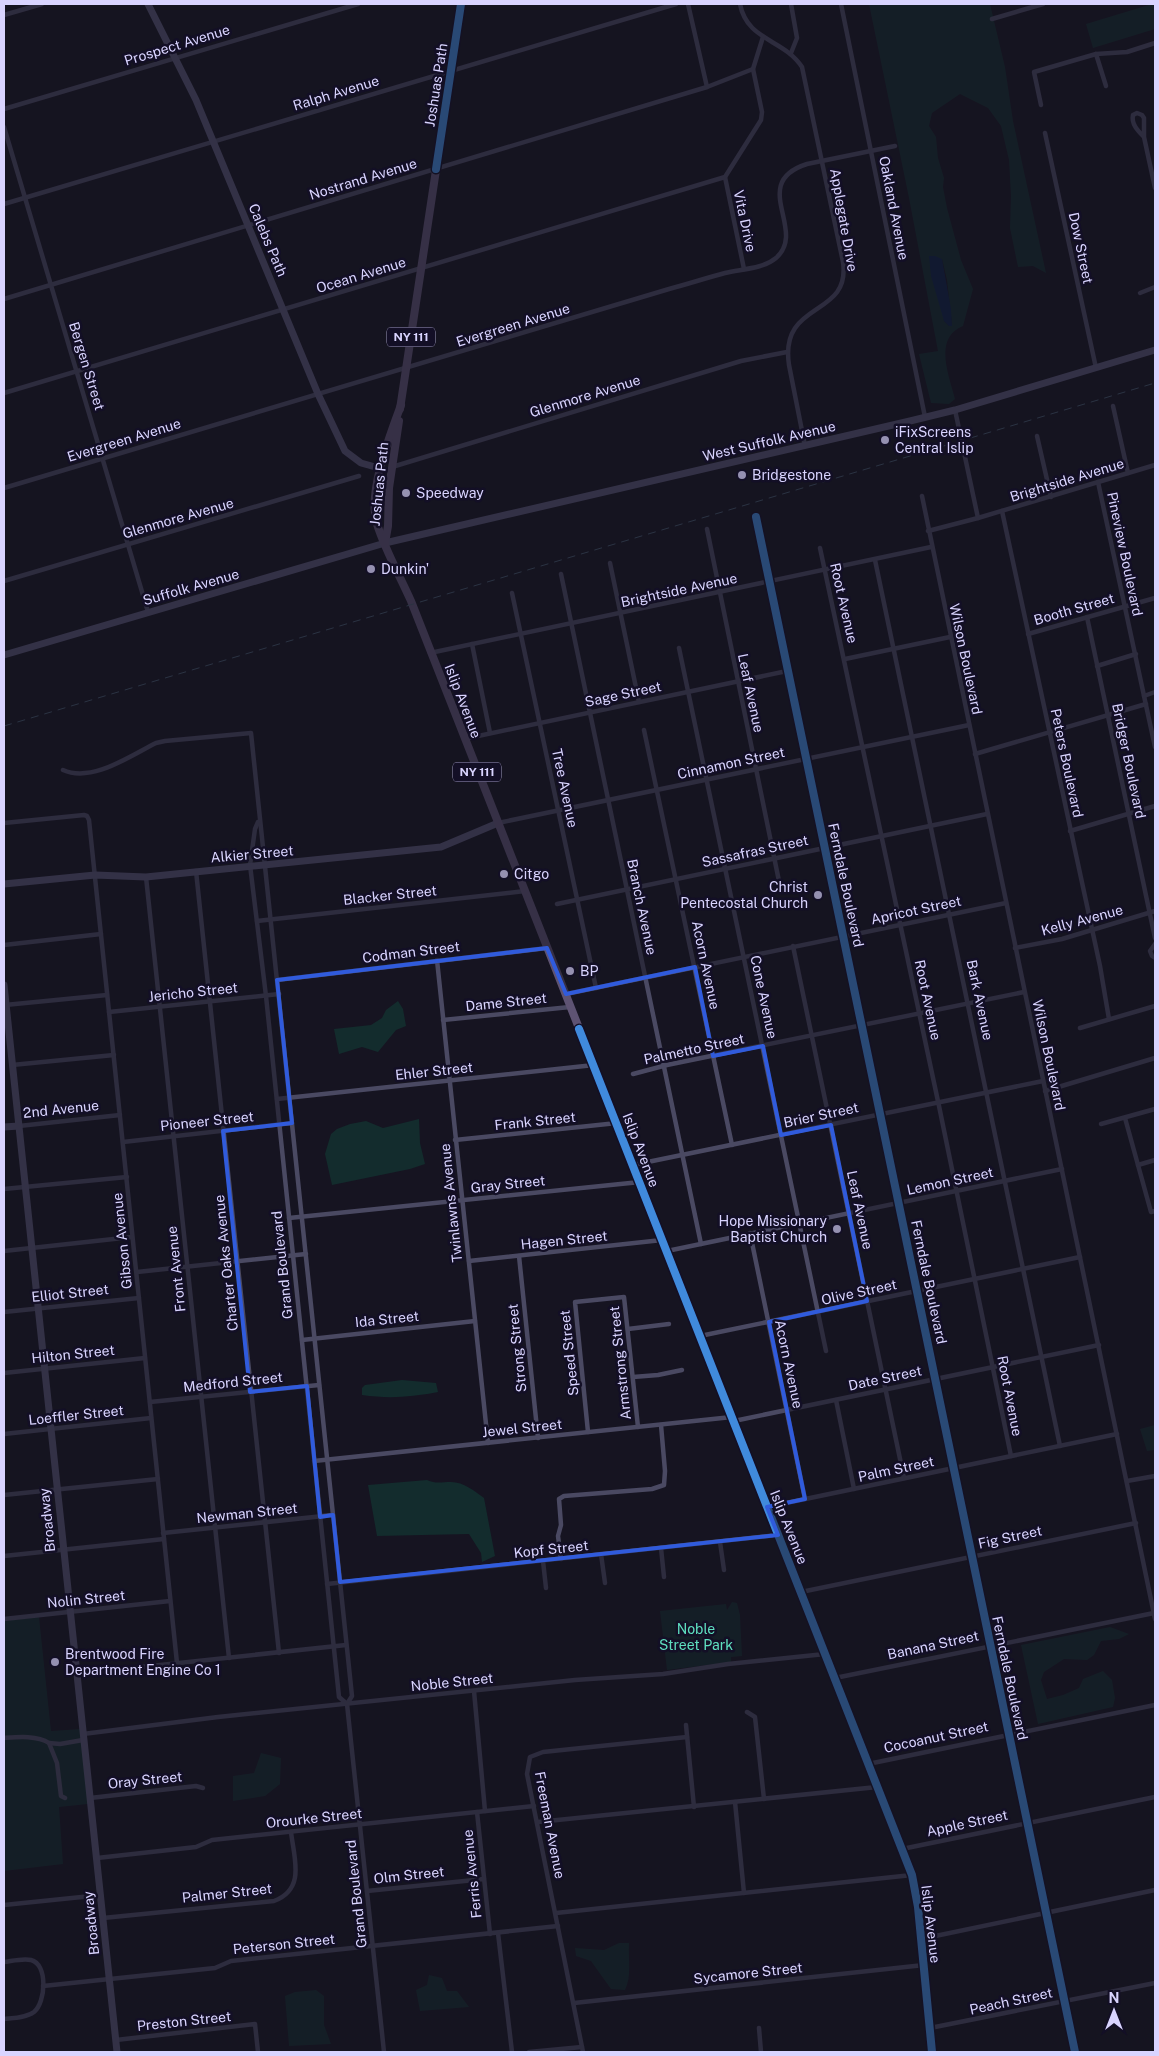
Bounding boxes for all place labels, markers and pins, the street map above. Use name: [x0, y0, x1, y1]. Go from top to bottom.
place label: iFixScreens Central Islip: [895, 424, 974, 456]
marker: iFixScreens Central Islip: [879, 434, 891, 446]
place label: Bridgestone: [752, 467, 831, 483]
marker: Bridgestone: [736, 469, 748, 481]
place label: Speedway: [416, 485, 484, 501]
marker: Speedway: [400, 487, 412, 499]
place label: Dunkin': [381, 561, 429, 577]
marker: Dunkin': [365, 563, 377, 575]
place label: Citgo: [514, 866, 549, 882]
marker: Citgo: [498, 868, 510, 880]
place label: Christ Pentecostal Church: [680, 879, 808, 911]
marker: Christ Pentecostal Church: [812, 889, 824, 901]
place label: BP: [580, 963, 598, 979]
marker: BP: [564, 965, 576, 977]
place label: Hope Missionary Baptist Church: [719, 1213, 827, 1245]
marker: Hope Missionary Baptist Church: [831, 1223, 843, 1235]
place label: Brentwood Fire Department Engine Co 1: [65, 1646, 221, 1678]
marker: Brentwood Fire Department Engine Co 1: [49, 1656, 61, 1668]

